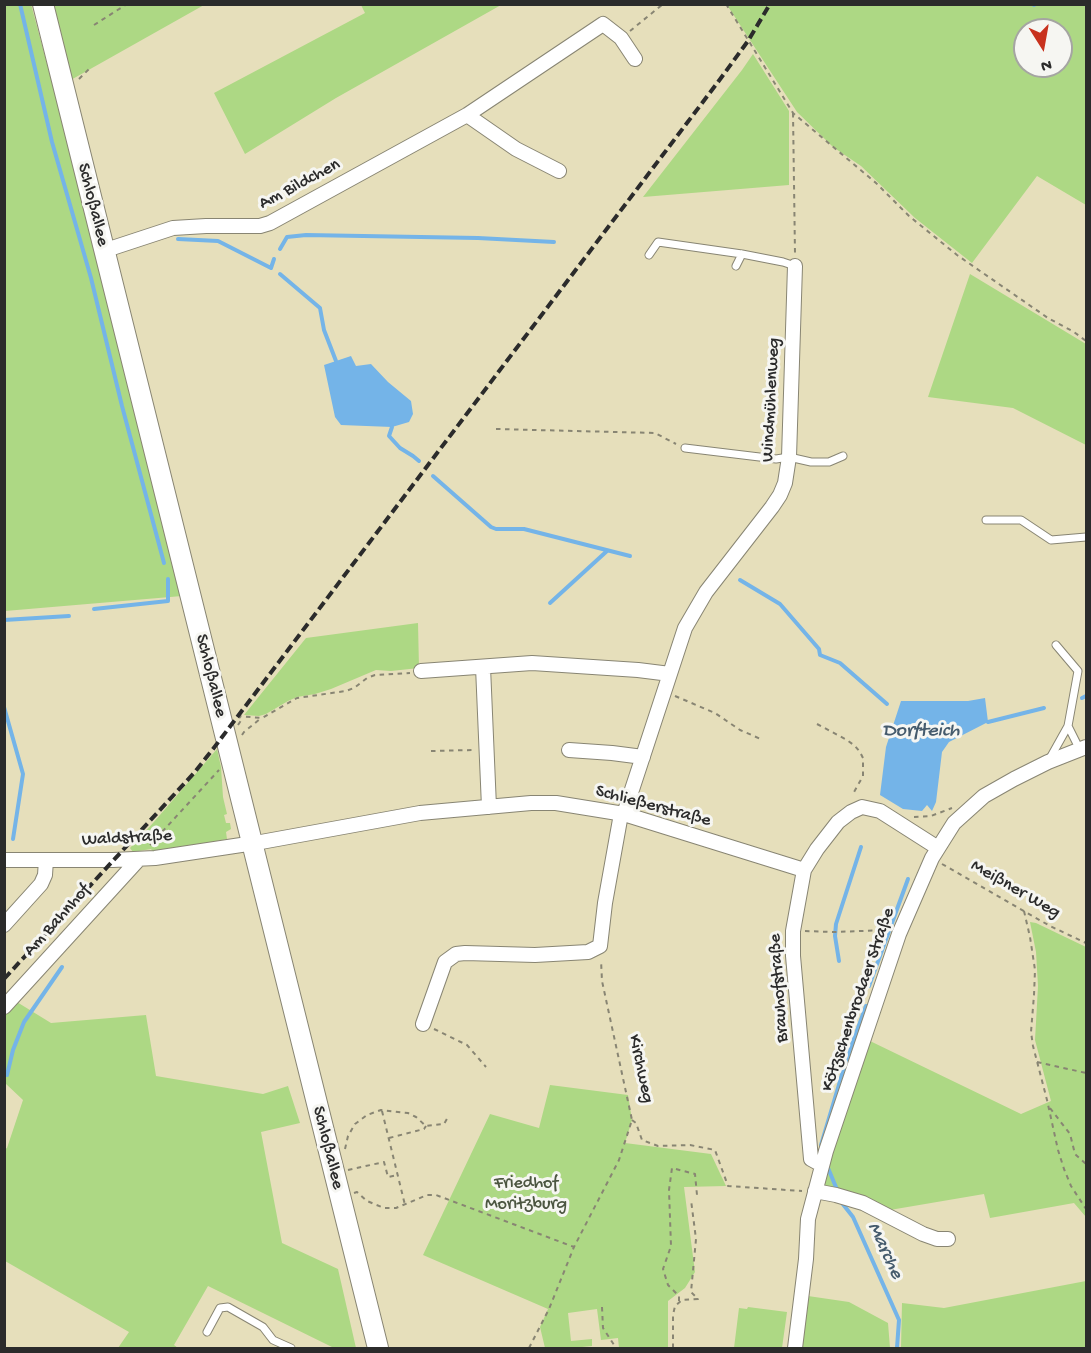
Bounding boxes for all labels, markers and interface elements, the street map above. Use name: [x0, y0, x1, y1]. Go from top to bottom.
north arrow: [1013, 18, 1073, 78]
text: N: [1039, 54, 1053, 75]
street label: Am Bildchen: [256, 155, 344, 215]
street label: Schloßallee: [71, 161, 113, 249]
street label: Windmühlenweg: [758, 337, 786, 463]
street label: Schloßallee: [189, 632, 231, 720]
water label: Dorfteich: [883, 720, 959, 744]
street label: Schließerstraße: [593, 781, 713, 833]
street label: Waldstraße: [81, 826, 173, 852]
street label: Meißner Weg: [966, 856, 1064, 924]
street label: Am Bahnhof: [20, 880, 96, 962]
street label: Kötzschenbrodaer Straße: [817, 905, 901, 1095]
street label: Brauhofstraße: [765, 933, 795, 1043]
street label: Kirchweg: [622, 1033, 658, 1105]
street label: Schloßallee: [306, 1104, 348, 1192]
park label: Friedhof Moritzburg: [485, 1173, 567, 1216]
water label: Marche: [860, 1219, 908, 1283]

